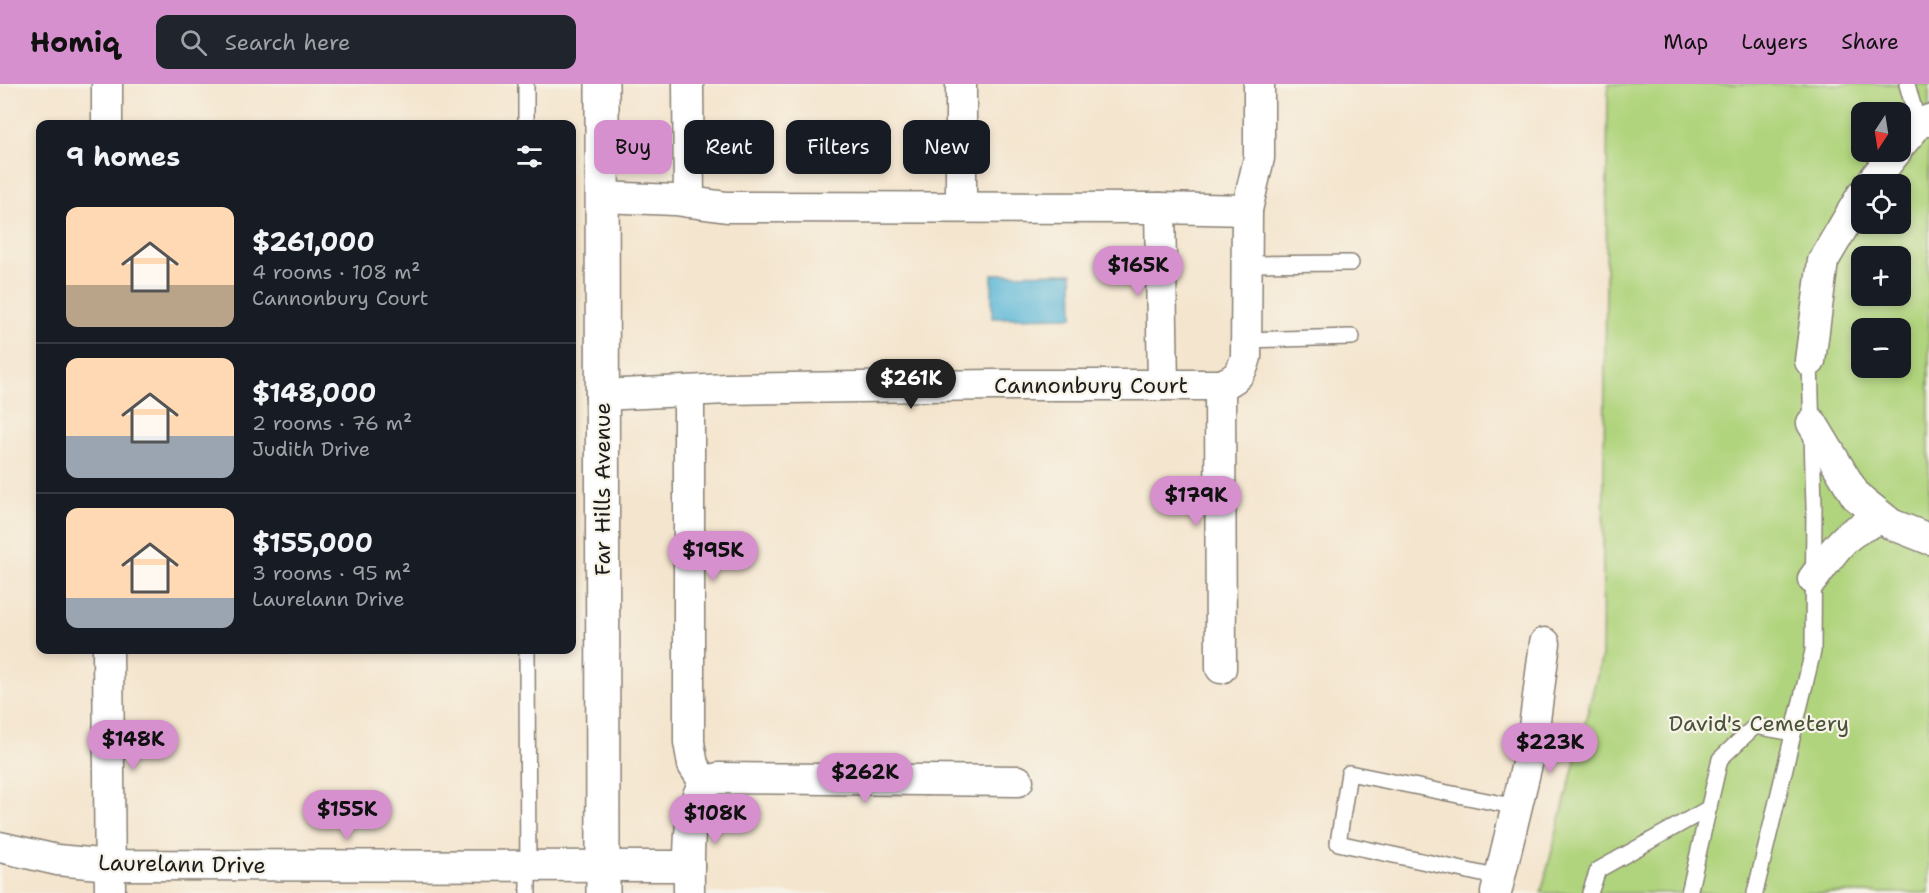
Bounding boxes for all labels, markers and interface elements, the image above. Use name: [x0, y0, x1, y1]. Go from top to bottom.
search box: [156, 15, 576, 69]
text: Homiq: [30, 23, 120, 61]
icon: search: [177, 26, 210, 59]
text: Search here: [225, 28, 351, 57]
text: Map: [1663, 28, 1708, 56]
text: Layers: [1741, 28, 1808, 56]
text: Share: [1841, 28, 1899, 56]
north arrow: [1851, 102, 1911, 162]
map controls: [1851, 102, 1911, 378]
chip: Buy: [594, 120, 672, 174]
chip: Rent: [684, 120, 774, 174]
chip: Filters: [786, 120, 891, 174]
chip: New: [903, 120, 990, 174]
text: 9 homes: [66, 139, 180, 174]
icon: filters: [513, 140, 546, 173]
button: locate: [1851, 174, 1911, 234]
text: $261,000: [252, 224, 375, 259]
icon: home: [114, 231, 186, 303]
pin: $165K: [1096, 246, 1180, 297]
button: +: [1851, 246, 1911, 306]
text: $165K: [1107, 252, 1169, 278]
text: 4 rooms · 108 m²: [252, 259, 421, 285]
text: Cannonbury Court: [252, 285, 429, 311]
button: −: [1851, 318, 1911, 378]
pin: $261K: [869, 359, 953, 410]
text: $261K: [880, 365, 942, 391]
street label: Cannonbury Court: [994, 371, 1188, 400]
text: $148,000: [252, 375, 377, 410]
icon: home: [114, 382, 186, 454]
street label: Far Hills Avenue: [588, 402, 617, 576]
text: 2 rooms · 76 m²: [252, 410, 412, 436]
text: Judith Drive: [252, 436, 370, 462]
pin: $179K: [1154, 476, 1238, 527]
text: $179K: [1164, 482, 1228, 508]
text: $155,000: [252, 525, 373, 560]
pin: $195K: [671, 531, 755, 582]
icon: home: [114, 532, 186, 604]
text: $195K: [682, 537, 744, 563]
text: 3 rooms · 95 m²: [252, 560, 411, 586]
text: Laurelann Drive: [252, 586, 405, 612]
park label: David's Cemetery: [1669, 709, 1849, 738]
pin: $148K: [91, 720, 175, 771]
pin: $223K: [1508, 723, 1592, 774]
text: $148K: [101, 726, 165, 752]
text: $223K: [1516, 729, 1584, 755]
pin: $262K: [823, 753, 907, 804]
text: $262K: [831, 759, 899, 785]
pin: $155K: [305, 790, 389, 841]
pin: $108K: [673, 794, 757, 845]
text: $155K: [317, 796, 377, 822]
text: $108K: [683, 800, 747, 826]
street label: Laurelann Drive: [98, 848, 266, 880]

